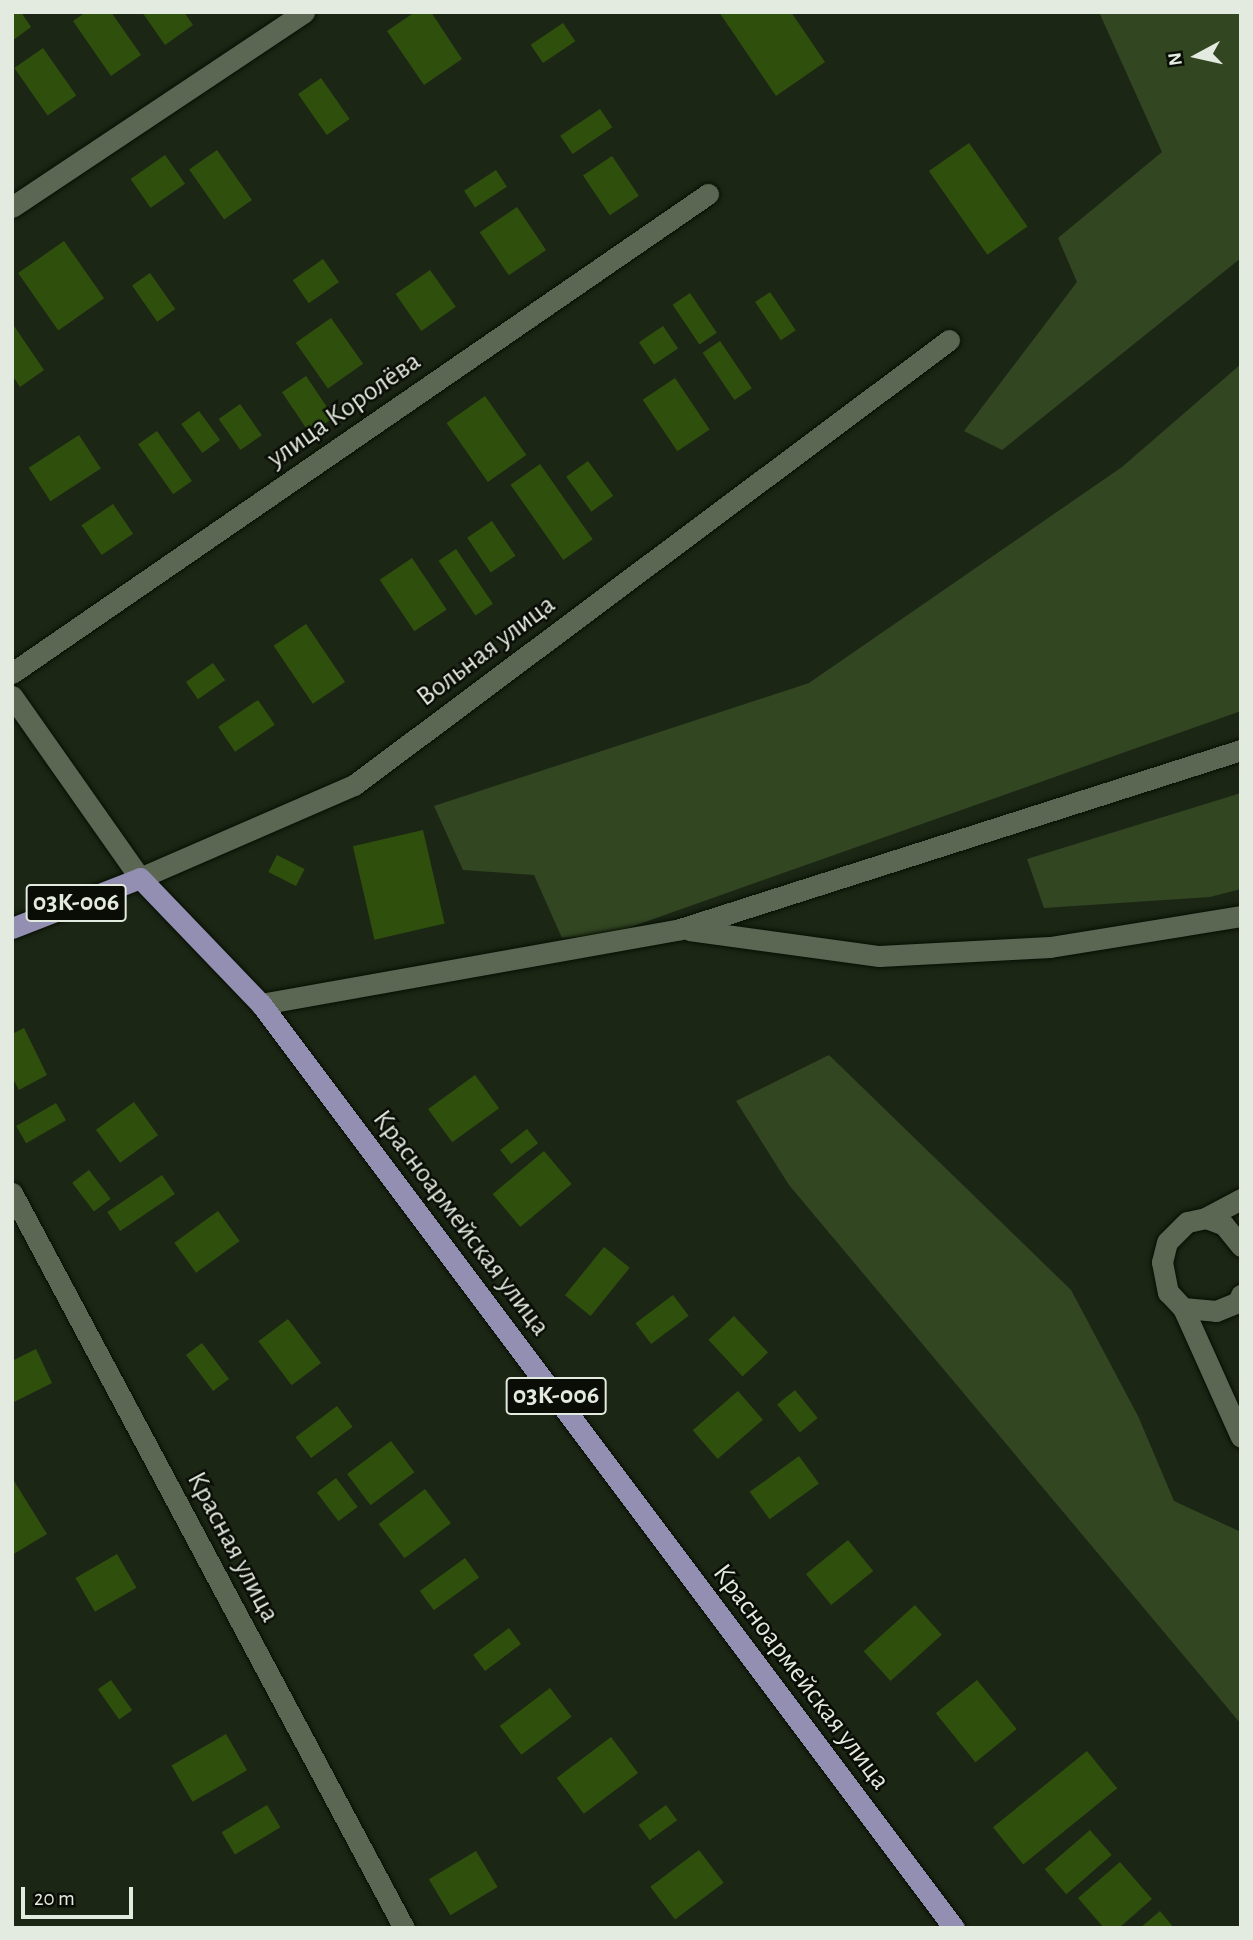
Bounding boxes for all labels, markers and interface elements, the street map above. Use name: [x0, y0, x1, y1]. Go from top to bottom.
north arrow: [1162, 21, 1232, 91]
text: N: [1165, 51, 1186, 67]
street label: улица Королёва: [261, 345, 427, 475]
street label: Вольная улица: [410, 588, 562, 714]
road number: 03К-006: [25, 880, 127, 926]
street label: Красноармейская улица: [365, 1103, 557, 1343]
road number: 03К-006: [505, 1373, 607, 1418]
street label: Красная улица: [179, 1466, 287, 1628]
street label: Красноармейская улица: [705, 1557, 897, 1797]
scale bar: [24, 1874, 136, 1918]
text: 20 m: [34, 1888, 75, 1909]

